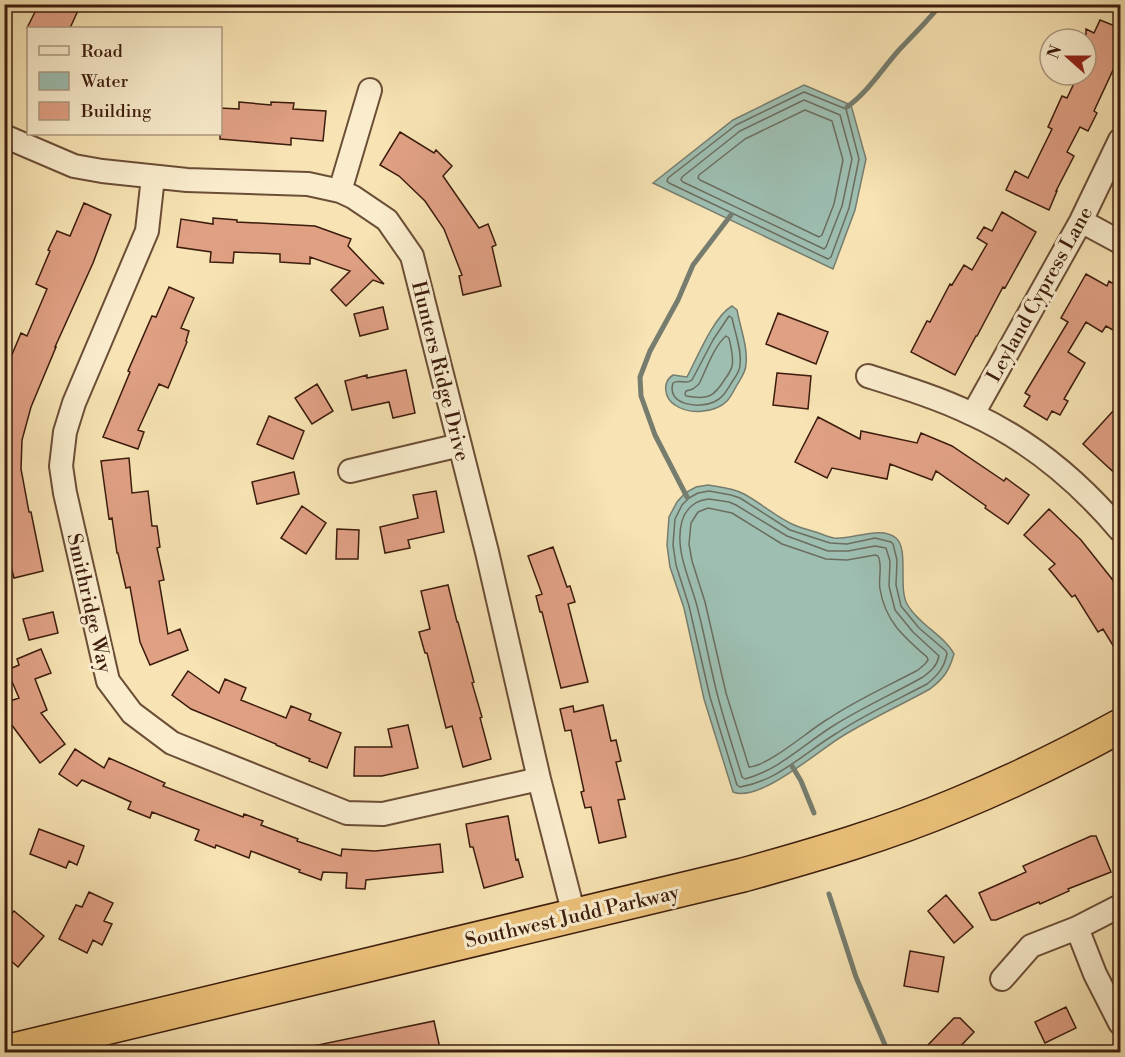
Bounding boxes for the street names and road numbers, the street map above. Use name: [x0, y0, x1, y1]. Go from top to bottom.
street label: Leyland Cypress Lane: [982, 203, 1099, 387]
street label: Hunters Ridge Drive: [405, 279, 474, 464]
street label: Smithridge Way: [60, 531, 117, 676]
street label: Southwest Judd Parkway: [463, 881, 682, 954]

